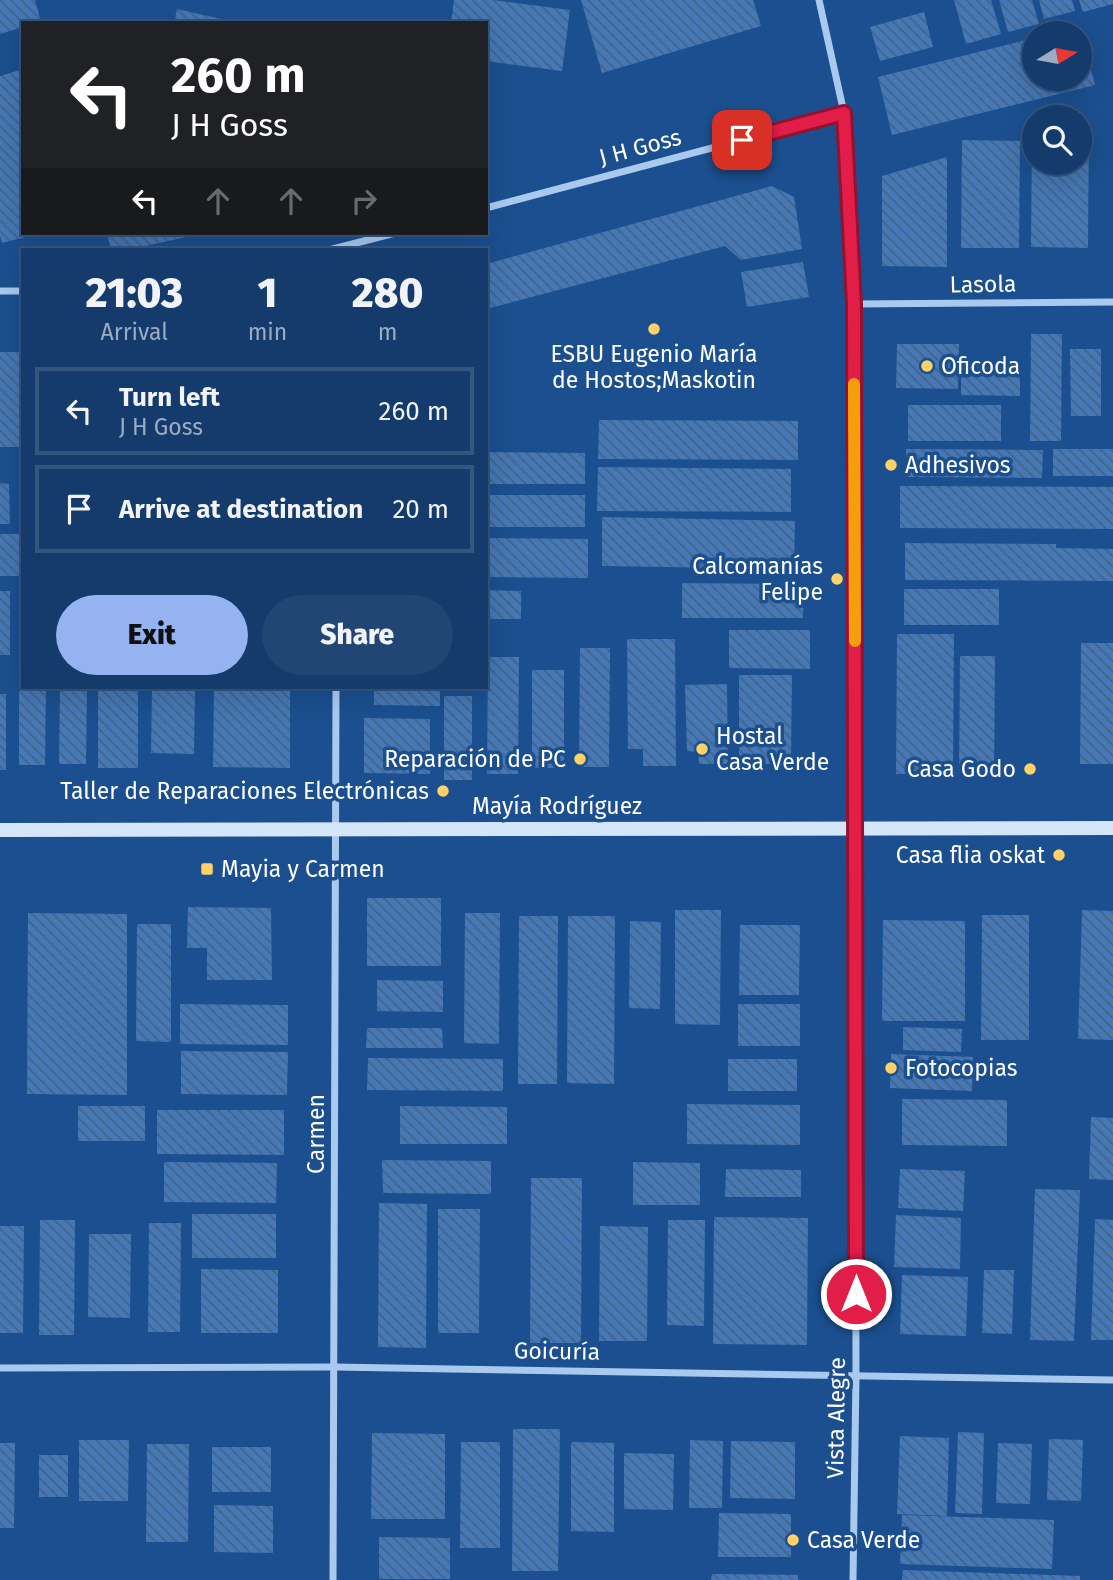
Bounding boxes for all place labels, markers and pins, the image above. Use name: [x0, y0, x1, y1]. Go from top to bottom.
pin: [712, 110, 772, 170]
marker: ESBU Eugenio María de Hostos;Maskotin: [646, 321, 662, 337]
place label: ESBU Eugenio María de Hostos;Maskotin: [550, 340, 758, 394]
place label: Oficoda: [941, 352, 1020, 380]
marker: Oficoda: [919, 358, 935, 374]
place label: Adhesivos: [905, 451, 1011, 479]
marker: Adhesivos: [883, 457, 899, 473]
place label: Calcomanías Felipe: [692, 552, 823, 606]
marker: Calcomanías Felipe: [829, 571, 845, 587]
place label: Hostal Casa Verde: [716, 722, 829, 776]
marker: Hostal Casa Verde: [694, 741, 710, 757]
place label: Reparación de PC: [384, 745, 566, 773]
marker: Reparación de PC: [572, 751, 588, 767]
place label: Casa Godo: [907, 755, 1016, 783]
marker: Casa Godo: [1022, 761, 1038, 777]
place label: Taller de Reparaciones Electrónicas: [60, 777, 429, 805]
marker: Taller de Reparaciones Electrónicas: [435, 783, 451, 799]
place label: Casa flia oskat: [896, 841, 1046, 869]
marker: Casa flia oskat: [1051, 847, 1067, 863]
place label: Mayia y Carmen: [221, 855, 385, 883]
marker: Mayia y Carmen: [199, 861, 215, 877]
place label: Fotocopias: [905, 1054, 1017, 1082]
marker: Fotocopias: [883, 1060, 899, 1076]
place label: Casa Verde: [807, 1526, 920, 1554]
marker: Casa Verde: [785, 1532, 801, 1548]

